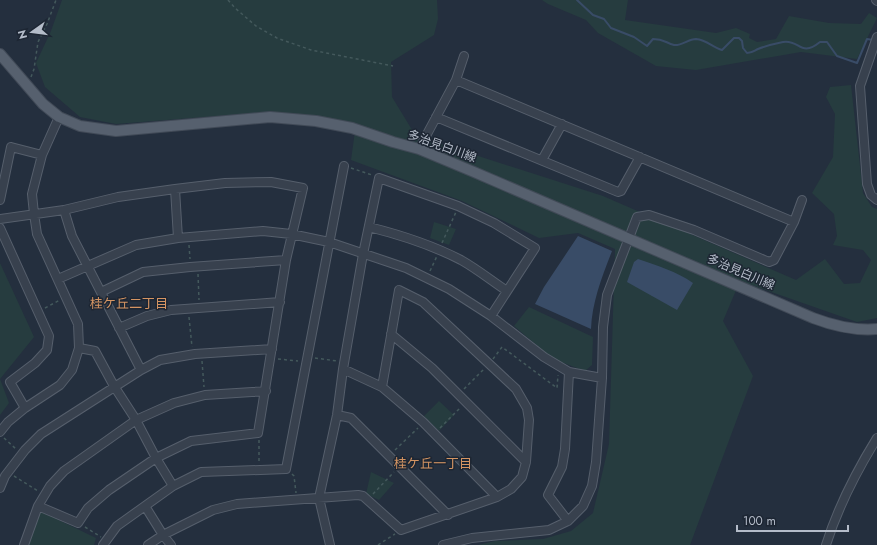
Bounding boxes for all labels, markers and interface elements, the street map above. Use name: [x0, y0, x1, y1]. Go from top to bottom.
north arrow: [12, 12, 52, 52]
text: N: [13, 28, 31, 41]
street label: 多治見白川線: [405, 125, 479, 167]
street label: 多治見白川線: [704, 250, 778, 294]
district label: 桂ケ丘二丁目: [90, 294, 168, 313]
district label: 桂ケ丘一丁目: [394, 454, 472, 473]
scale bar: [737, 507, 848, 533]
text: 100 m: [743, 512, 776, 530]

